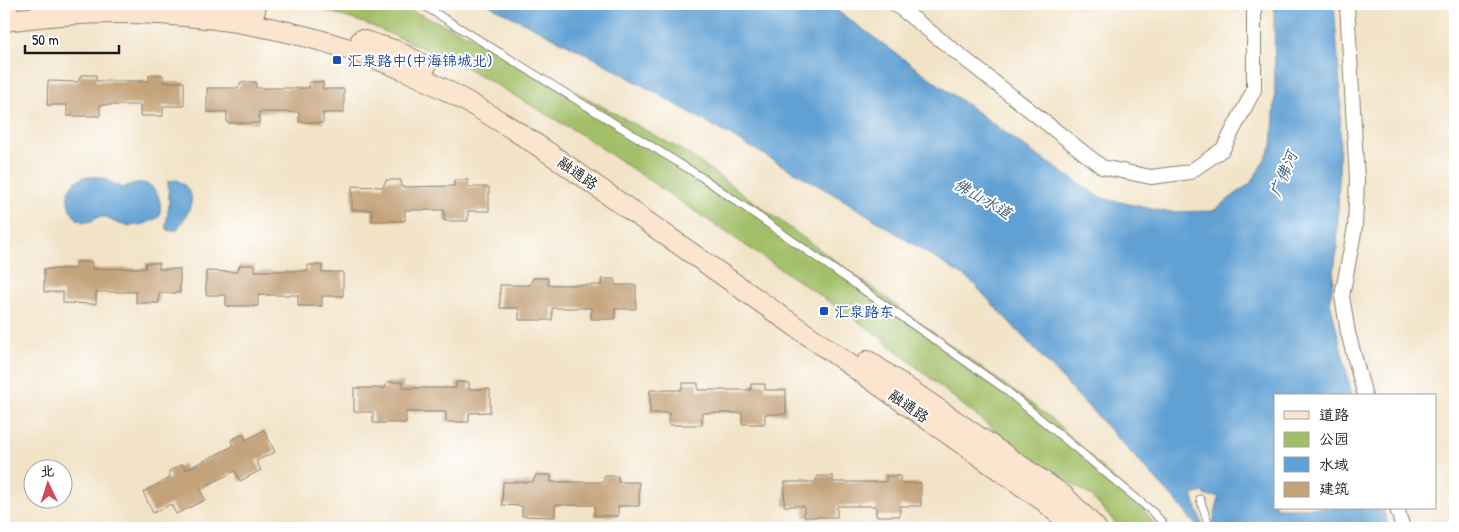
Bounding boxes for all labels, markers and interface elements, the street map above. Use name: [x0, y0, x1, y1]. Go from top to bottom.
scale bar: [25, 22, 119, 54]
text: 50 m: [32, 29, 59, 50]
place label: 汇泉路中(中海锦城北): [347, 50, 492, 71]
marker: 汇泉路中(中海锦城北): [331, 54, 343, 66]
water label: 广佛河: [1264, 145, 1303, 200]
street label: 融通路: [554, 151, 602, 195]
water label: 佛山水道: [950, 172, 1018, 225]
place label: 汇泉路东: [834, 301, 894, 322]
marker: 汇泉路东: [818, 305, 830, 317]
street label: 融通路: [885, 384, 933, 428]
legend: [1274, 394, 1436, 510]
text: 道路: [1319, 404, 1349, 425]
text: 公园: [1319, 428, 1349, 449]
text: 水域: [1319, 454, 1349, 475]
north arrow: [22, 460, 72, 510]
text: 北: [39, 461, 55, 480]
text: 建筑: [1319, 478, 1349, 499]

